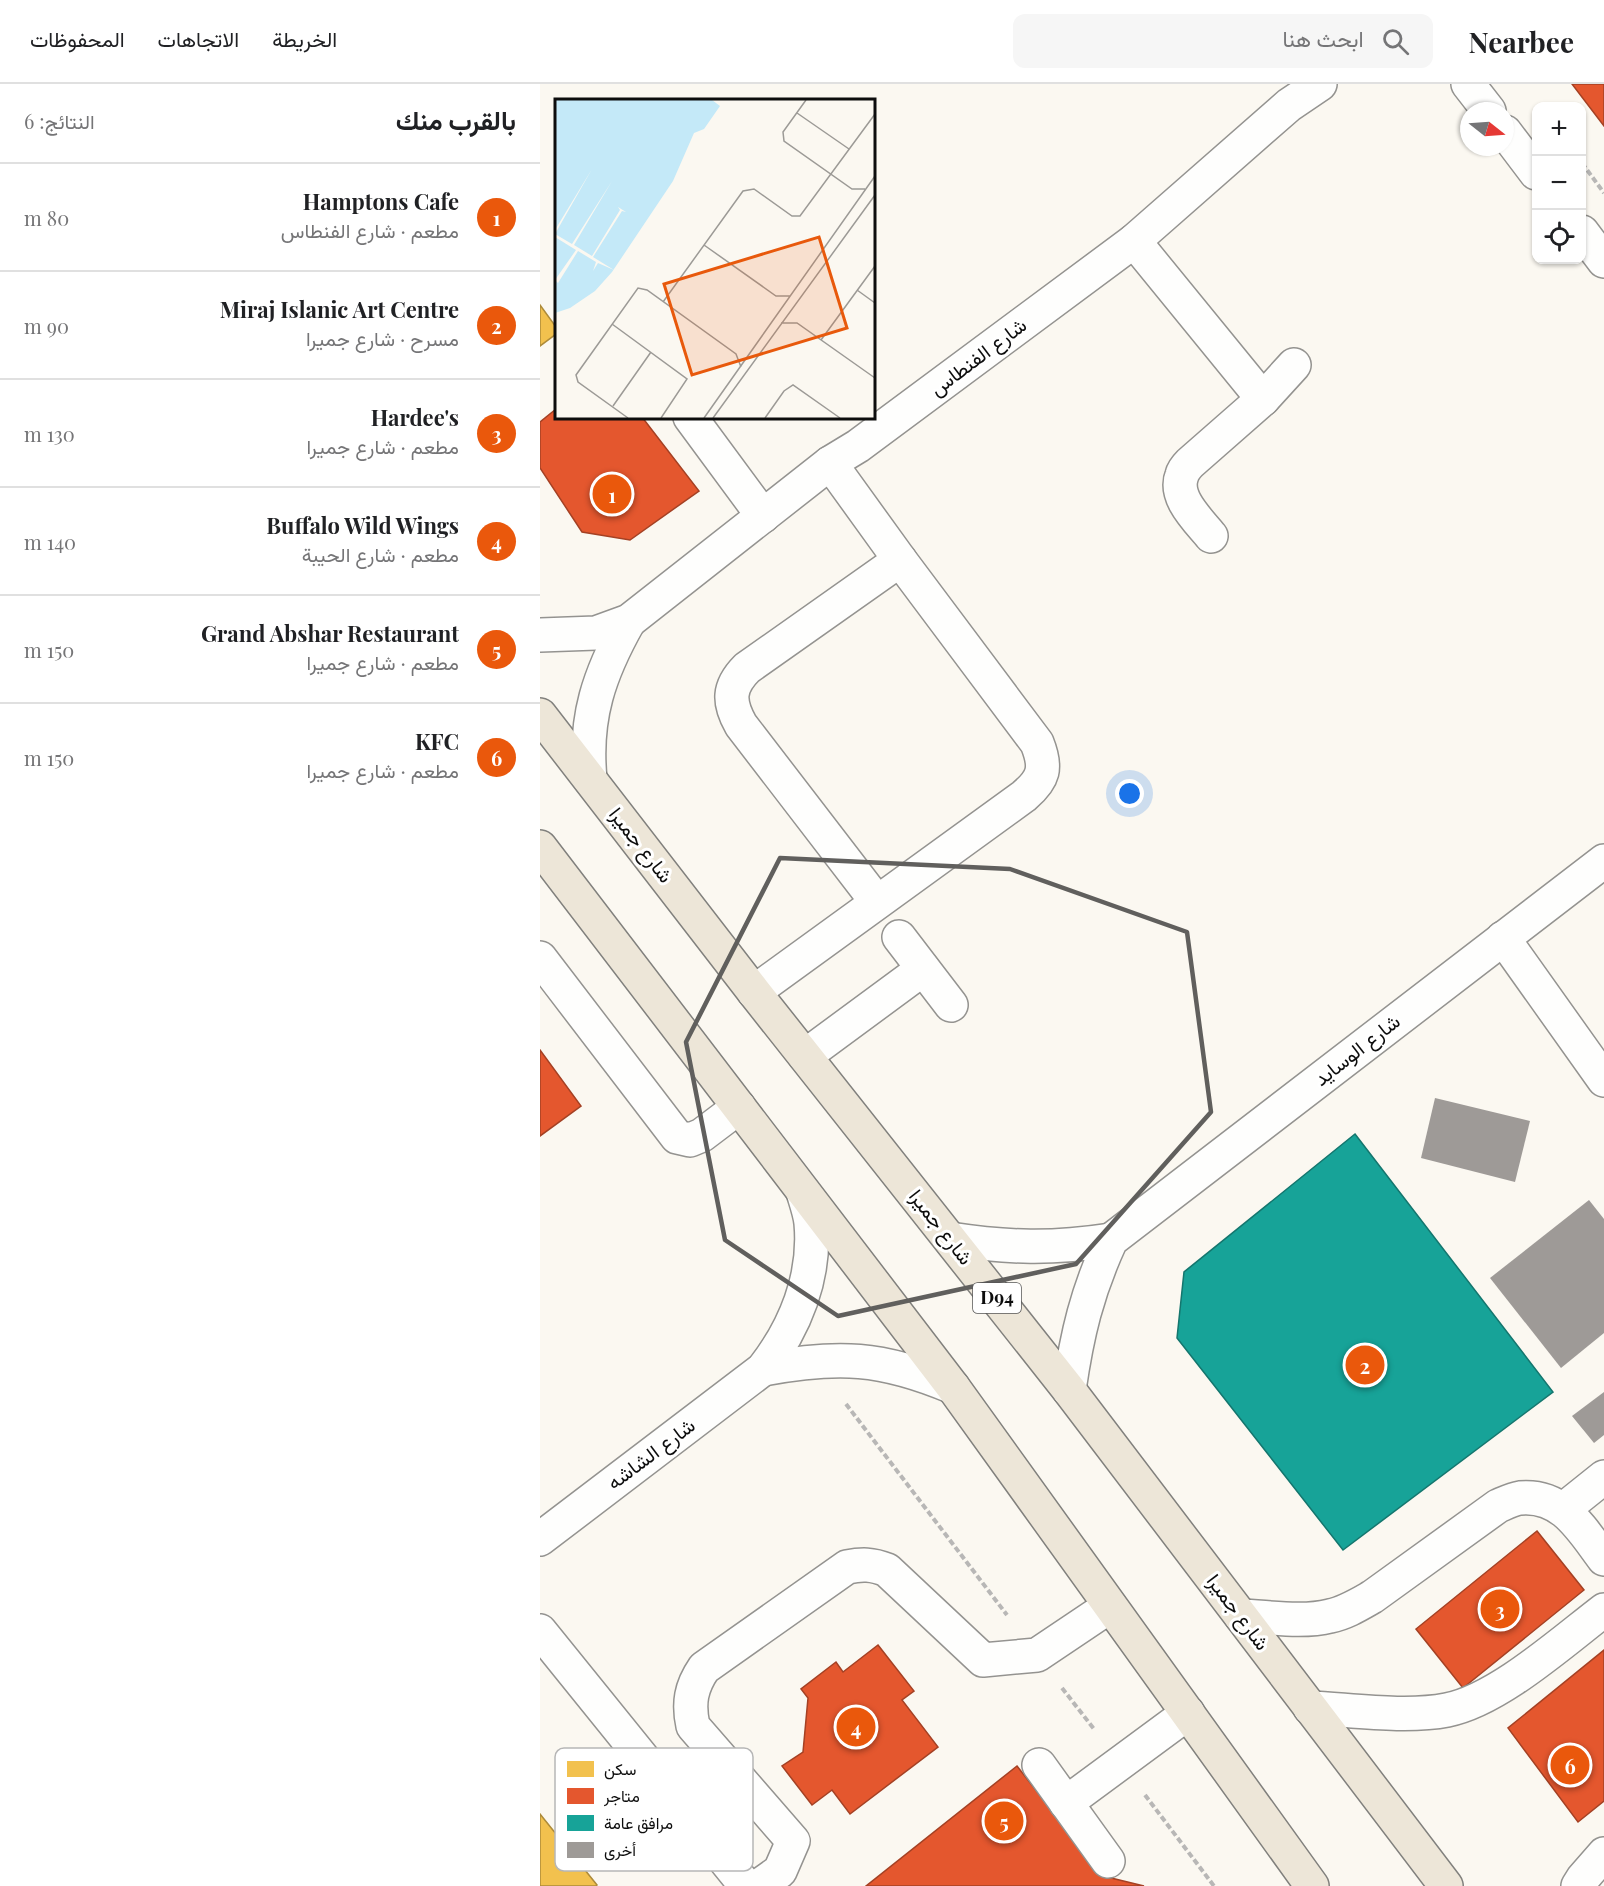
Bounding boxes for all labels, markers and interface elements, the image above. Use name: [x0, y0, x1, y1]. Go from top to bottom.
search box: [1013, 14, 1433, 68]
text: ابحث هنا: [1283, 23, 1364, 53]
text: Nearbee: [1469, 23, 1574, 60]
text: المحفوظات: [30, 24, 125, 52]
text: الاتجاهات: [158, 24, 239, 52]
text: الخريطة: [272, 24, 337, 52]
icon: search: [1379, 25, 1412, 58]
inset map: [555, 99, 874, 418]
text: بالقرب منك: [396, 102, 516, 137]
north arrow: [1460, 102, 1514, 156]
map controls: [1532, 102, 1586, 264]
button: +: [1532, 102, 1586, 156]
text: النتائج: 6: [24, 107, 95, 134]
button: −: [1532, 156, 1586, 210]
text: Hamptons Cafe: [303, 186, 459, 216]
text: 80 m: [24, 204, 69, 231]
text: 1: [493, 204, 500, 231]
button: locate: [1532, 210, 1586, 264]
text: مطعم · شارع الفنطاس: [281, 216, 459, 243]
text: Miraj Islanic Art Centre: [220, 294, 459, 324]
street label: شارع الفنطاس: [923, 311, 1032, 403]
text: 90 m: [24, 312, 69, 339]
text: 2: [491, 312, 502, 339]
text: مسرح · شارع جميرا: [306, 324, 459, 351]
text: Hardee's: [371, 402, 459, 432]
text: 130 m: [24, 420, 75, 447]
text: 3: [492, 420, 501, 447]
text: مطعم · شارع جميرا: [306, 432, 459, 459]
pin: 1: [592, 472, 632, 516]
text: Buffalo Wild Wings: [266, 510, 459, 540]
text: 140 m: [24, 528, 76, 555]
text: 4: [491, 528, 502, 555]
text: مطعم · شارع الحيبة: [302, 540, 459, 567]
text: Grand Abshar Restaurant: [201, 618, 459, 648]
text: 150 m: [24, 636, 74, 663]
text: 5: [492, 636, 501, 663]
text: مطعم · شارع جميرا: [306, 648, 459, 675]
text: KFC: [415, 726, 459, 756]
text: 150 m: [24, 744, 74, 771]
text: 6: [491, 744, 502, 771]
text: مطعم · شارع جميرا: [306, 756, 459, 783]
your location: [1115, 779, 1144, 808]
street label: شارع جميرا: [603, 801, 680, 889]
street label: شارع الوسايد: [1307, 1007, 1406, 1093]
street label: شارع جميرا: [903, 1183, 980, 1271]
road number: D94: [973, 1283, 1021, 1313]
pin: 2: [1346, 1342, 1384, 1388]
street label: شارع الشاشه: [600, 1411, 701, 1496]
street label: شارع جميرا: [1200, 1567, 1277, 1656]
pin: 3: [1480, 1586, 1520, 1631]
pin: 4: [836, 1704, 876, 1750]
pin: 6: [1550, 1742, 1590, 1788]
legend: [555, 1748, 753, 1871]
text: سكن: [604, 1758, 636, 1780]
text: متاجر: [603, 1785, 640, 1807]
pin: 5: [984, 1798, 1024, 1844]
text: مرافق عامة: [604, 1812, 673, 1834]
text: أخرى: [604, 1839, 636, 1861]

